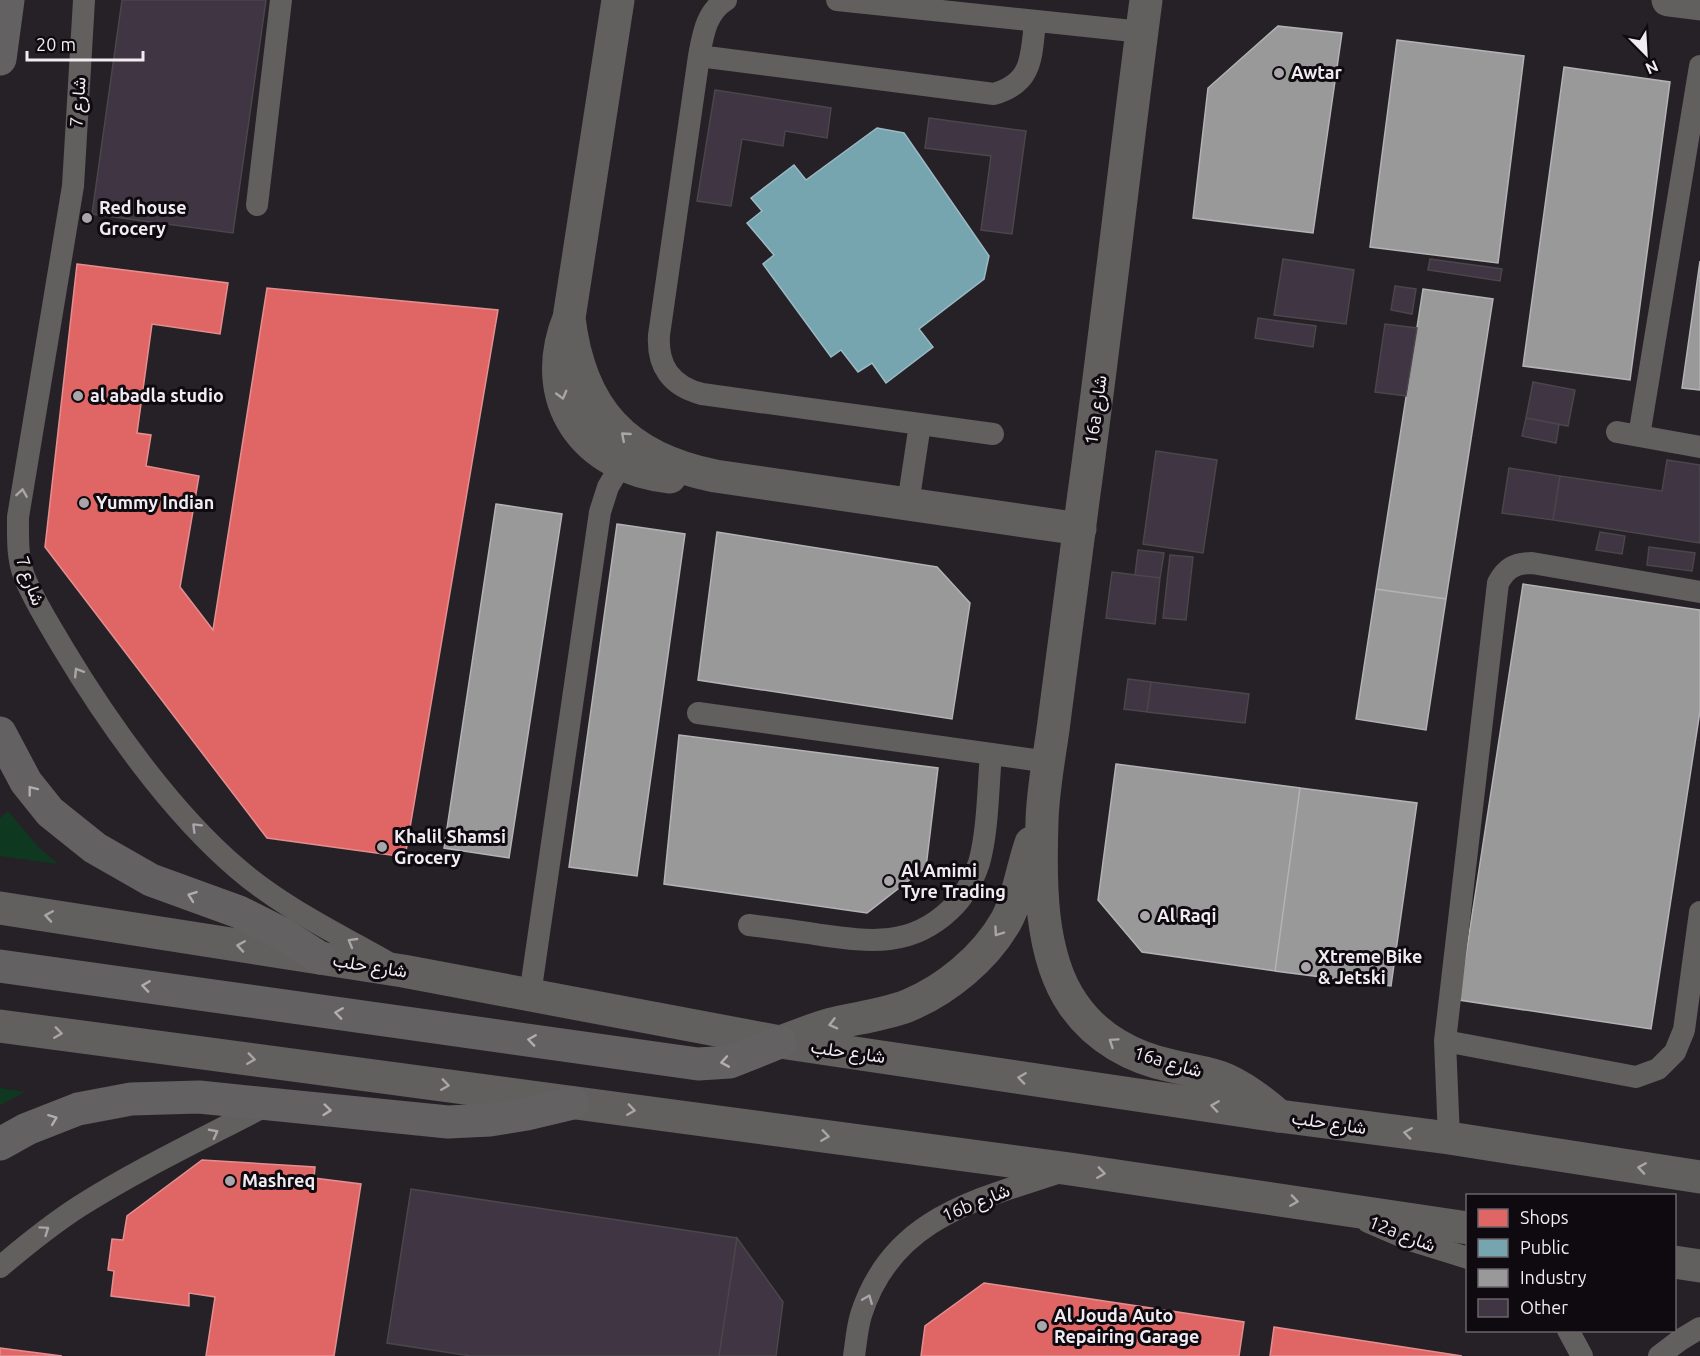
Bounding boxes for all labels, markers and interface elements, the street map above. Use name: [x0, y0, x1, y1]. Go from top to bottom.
scale bar: [27, 24, 142, 62]
north arrow: [1616, 24, 1676, 84]
text: 20 m: [36, 34, 76, 54]
text: N: [1643, 57, 1661, 78]
place label: Awtar: [1291, 62, 1343, 82]
marker: Awtar: [1272, 66, 1286, 80]
street label: شارع 7: [65, 76, 92, 128]
place label: Red house Grocery: [99, 197, 187, 238]
marker: Red house Grocery: [80, 211, 94, 225]
street label: 16a شارع: [1080, 374, 1113, 446]
place label: al abadla studio: [90, 385, 224, 405]
marker: al abadla studio: [71, 389, 85, 403]
one-way arrow: [555, 389, 567, 400]
one-way arrow: [621, 432, 632, 443]
one-way arrow: [15, 488, 27, 497]
place label: Yummy Indian: [96, 492, 214, 512]
marker: Yummy Indian: [77, 496, 91, 510]
street label: شارع 7: [10, 554, 49, 609]
one-way arrow: [74, 668, 85, 679]
one-way arrow: [29, 785, 40, 796]
one-way arrow: [192, 824, 203, 835]
place label: Khalil Shamsi Grocery: [394, 826, 506, 867]
marker: Khalil Shamsi Grocery: [375, 840, 389, 854]
place label: Al Amimi Tyre Trading: [901, 860, 1006, 901]
marker: Al Amimi Tyre Trading: [882, 874, 896, 888]
one-way arrow: [188, 890, 198, 903]
place label: Al Raqi: [1157, 905, 1216, 925]
marker: Al Raqi: [1138, 909, 1152, 923]
one-way arrow: [44, 910, 53, 922]
one-way arrow: [994, 925, 1005, 936]
one-way arrow: [348, 938, 358, 949]
one-way arrow: [237, 940, 247, 953]
place label: Xtreme Bike & Jetski: [1318, 946, 1422, 987]
street label: شارع حلب: [331, 949, 409, 984]
marker: Xtreme Bike & Jetski: [1299, 960, 1313, 974]
one-way arrow: [141, 981, 151, 993]
one-way arrow: [335, 1008, 344, 1020]
one-way arrow: [828, 1017, 838, 1030]
one-way arrow: [53, 1027, 63, 1039]
one-way arrow: [528, 1035, 537, 1047]
street label: شارع حلب: [809, 1036, 887, 1069]
one-way arrow: [1109, 1038, 1119, 1050]
street label: 16a شارع: [1131, 1042, 1205, 1083]
one-way arrow: [247, 1053, 256, 1065]
one-way arrow: [721, 1056, 730, 1068]
one-way arrow: [1017, 1072, 1026, 1084]
one-way arrow: [440, 1079, 449, 1091]
one-way arrow: [1210, 1101, 1219, 1113]
one-way arrow: [323, 1103, 332, 1116]
one-way arrow: [627, 1104, 636, 1116]
street label: شارع حلب: [1290, 1107, 1368, 1140]
one-way arrow: [47, 1114, 58, 1126]
one-way arrow: [1403, 1127, 1412, 1140]
one-way arrow: [208, 1129, 218, 1140]
one-way arrow: [820, 1129, 829, 1142]
one-way arrow: [1638, 1162, 1648, 1175]
one-way arrow: [1097, 1167, 1106, 1179]
place label: Mashreq: [242, 1170, 315, 1190]
marker: Mashreq: [223, 1174, 237, 1188]
street label: 16b شارع: [939, 1179, 1013, 1227]
legend: [1466, 1194, 1676, 1332]
one-way arrow: [1290, 1195, 1299, 1207]
text: Shops: [1520, 1207, 1569, 1227]
street label: 12a شارع: [1365, 1211, 1439, 1258]
one-way arrow: [39, 1226, 50, 1237]
text: Public: [1520, 1237, 1569, 1257]
text: Industry: [1520, 1267, 1587, 1287]
one-way arrow: [861, 1295, 873, 1306]
text: Other: [1520, 1297, 1568, 1317]
place label: Al Jouda Auto Repairing Garage: [1054, 1305, 1199, 1346]
marker: Al Jouda Auto Repairing Garage: [1035, 1319, 1049, 1333]

